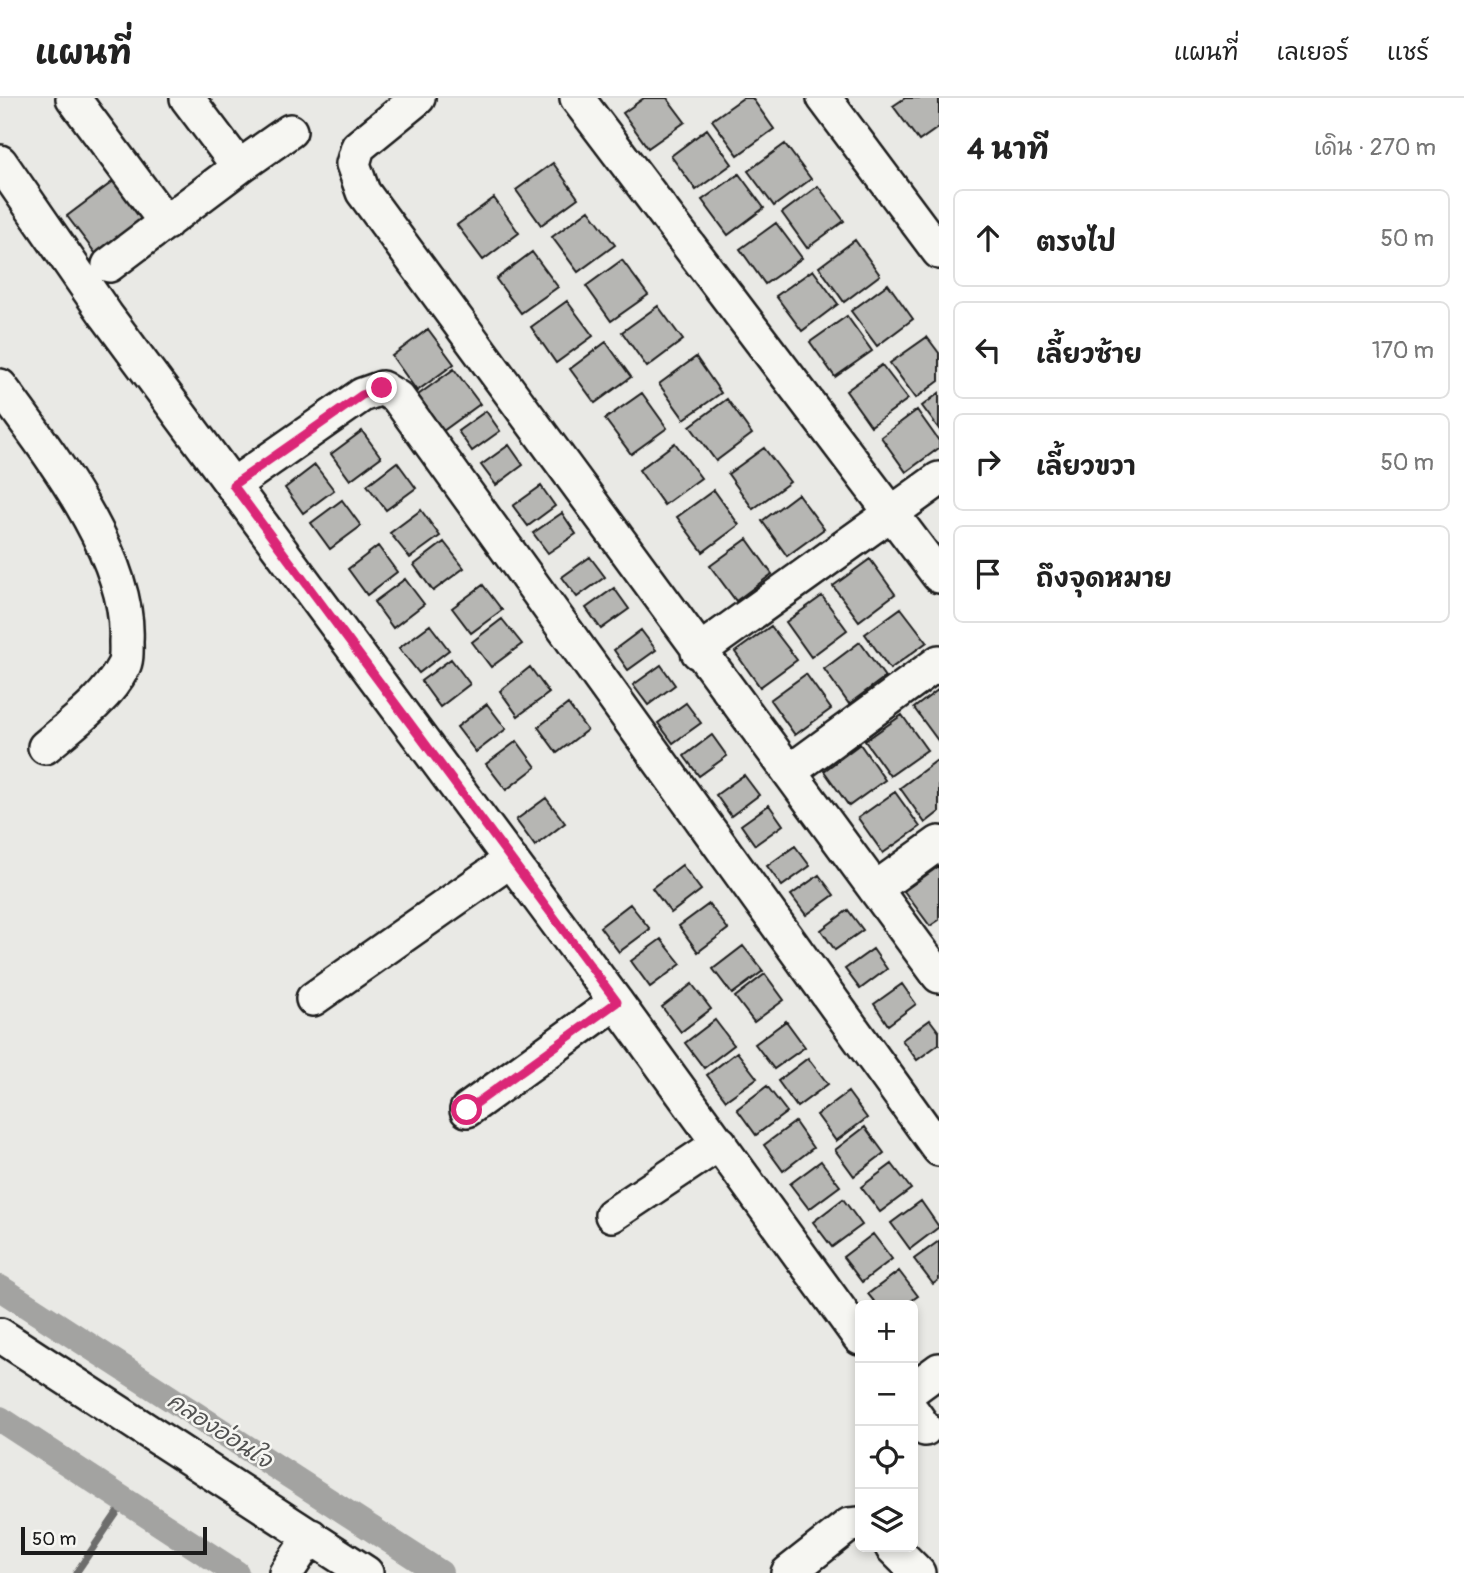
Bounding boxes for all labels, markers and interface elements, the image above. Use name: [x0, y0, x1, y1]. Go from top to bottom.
text: แผนที่: [35, 33, 132, 74]
text: แผนที่: [1174, 38, 1239, 67]
text: เลเยอร์: [1277, 38, 1349, 67]
text: แชร์: [1387, 38, 1429, 67]
text: 4 นาที: [967, 131, 1049, 168]
text: เดิน · 270 m: [1314, 133, 1436, 162]
icon: ahead: [969, 219, 1007, 257]
text: 50 m: [1380, 224, 1434, 253]
text: ตรงไป: [1036, 227, 1116, 259]
icon: left: [969, 331, 1007, 369]
text: 170 m: [1372, 336, 1434, 365]
text: เลี้ยวซ้าย: [1036, 339, 1142, 371]
route end: [366, 372, 397, 403]
icon: right: [969, 443, 1007, 481]
text: 50 m: [1380, 448, 1434, 477]
text: เลี้ยวขวา: [1036, 451, 1136, 483]
icon: arrive: [969, 555, 1007, 593]
text: ถึงจุดหมาย: [1036, 563, 1172, 595]
route start: [451, 1094, 482, 1125]
map controls: [855, 1300, 918, 1552]
button: +: [855, 1300, 918, 1363]
button: −: [855, 1363, 918, 1426]
water label: คลองอ่อนใจ: [162, 1385, 279, 1476]
button: locate: [855, 1426, 918, 1489]
button: layers: [855, 1489, 918, 1552]
scale bar: [21, 1524, 206, 1556]
text: 50 m: [32, 1527, 76, 1551]

